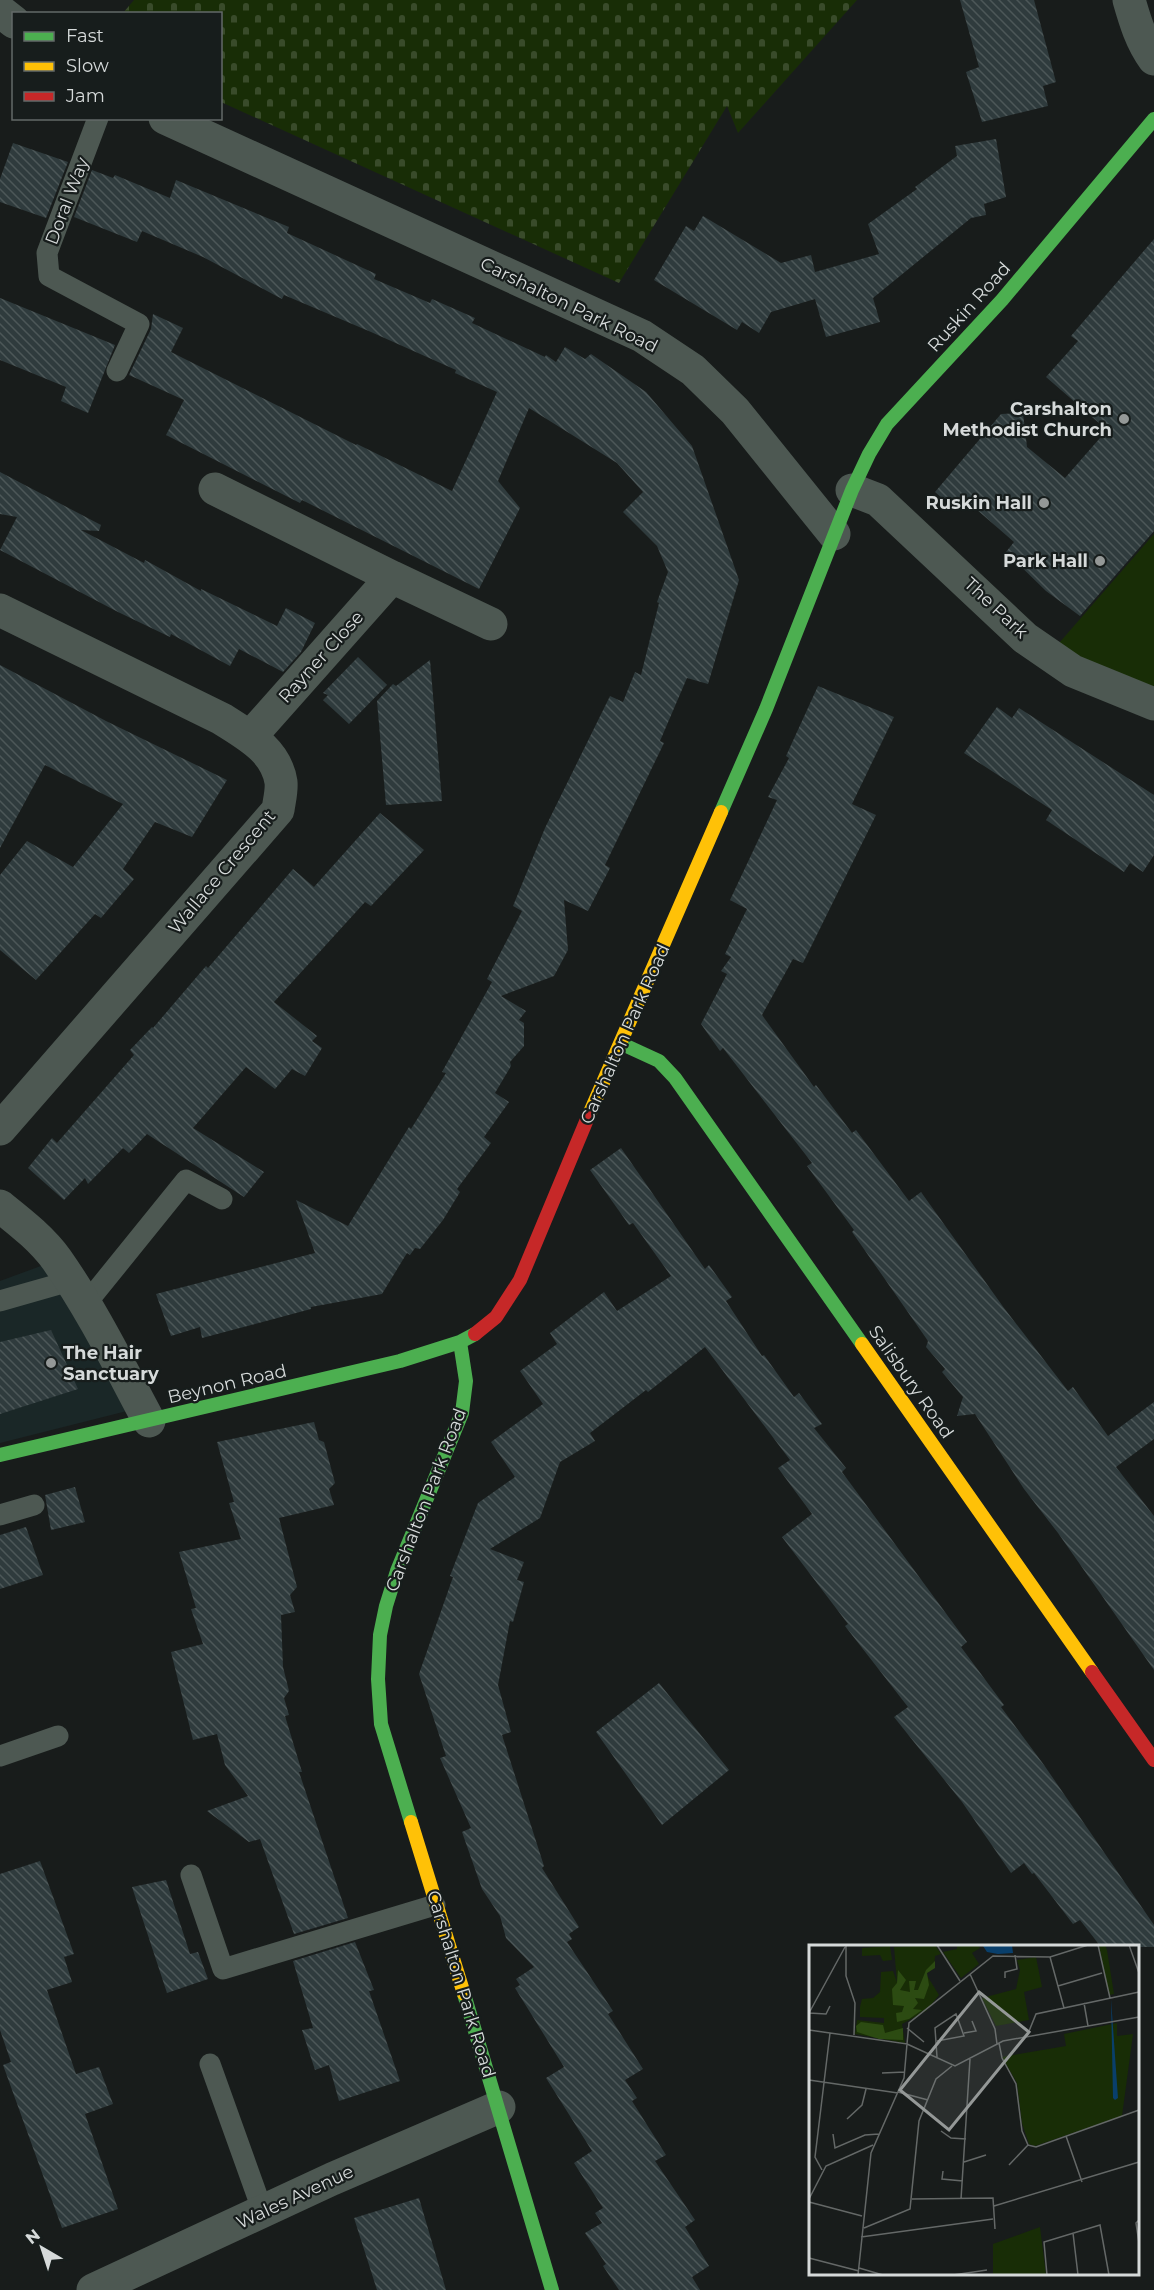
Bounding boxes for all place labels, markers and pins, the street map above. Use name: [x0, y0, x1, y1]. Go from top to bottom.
place label: Carshalton Methodist Church: [943, 398, 1112, 441]
marker: Carshalton Methodist Church: [1117, 412, 1131, 426]
place label: Ruskin Hall: [926, 492, 1032, 514]
marker: Ruskin Hall: [1037, 496, 1051, 510]
place label: Park Hall: [1003, 550, 1088, 572]
marker: Park Hall: [1093, 554, 1107, 568]
place label: The Hair Sanctuary: [63, 1342, 159, 1385]
marker: The Hair Sanctuary: [44, 1356, 58, 1370]

